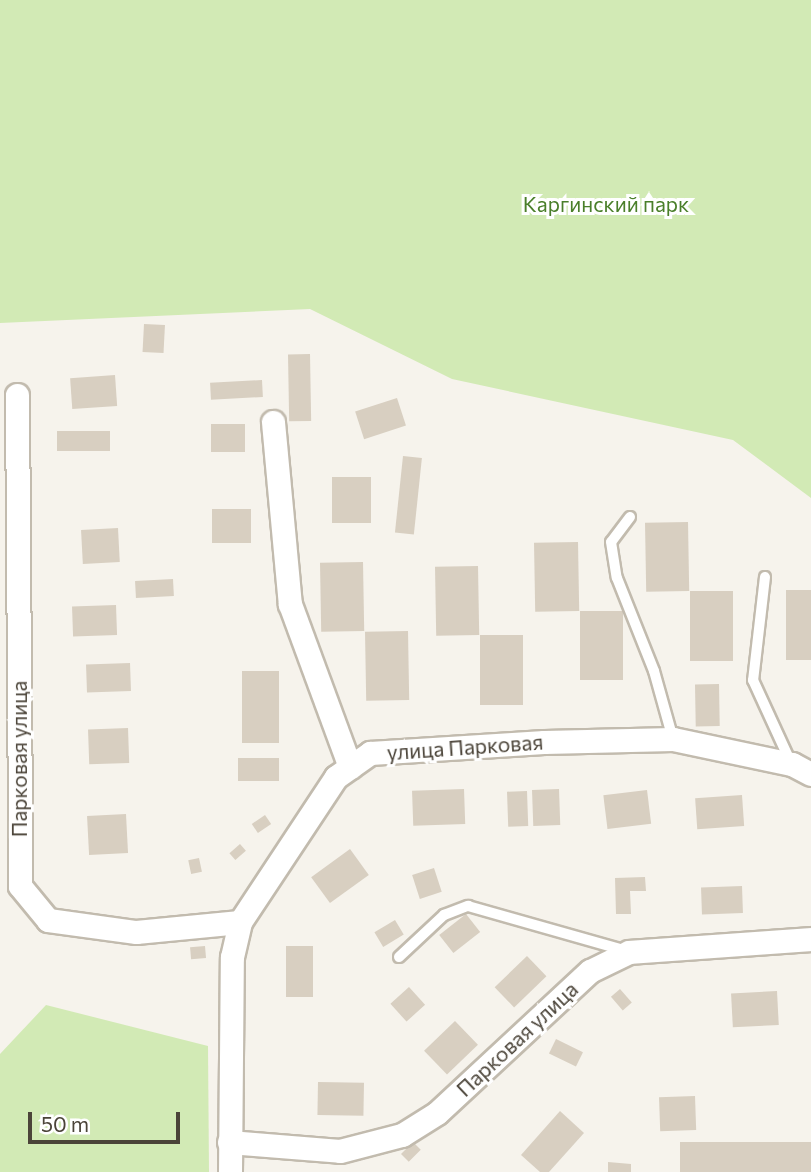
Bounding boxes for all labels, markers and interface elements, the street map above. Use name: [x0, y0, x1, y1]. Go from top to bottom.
park label: Каргинский парк: [523, 191, 689, 217]
street label: Парковая улица: [6, 681, 32, 837]
street label: улица Парковая: [386, 729, 544, 765]
street label: Парковая улица: [451, 976, 583, 1102]
scale bar: [32, 1098, 184, 1142]
text: 50 m: [41, 1111, 89, 1136]

